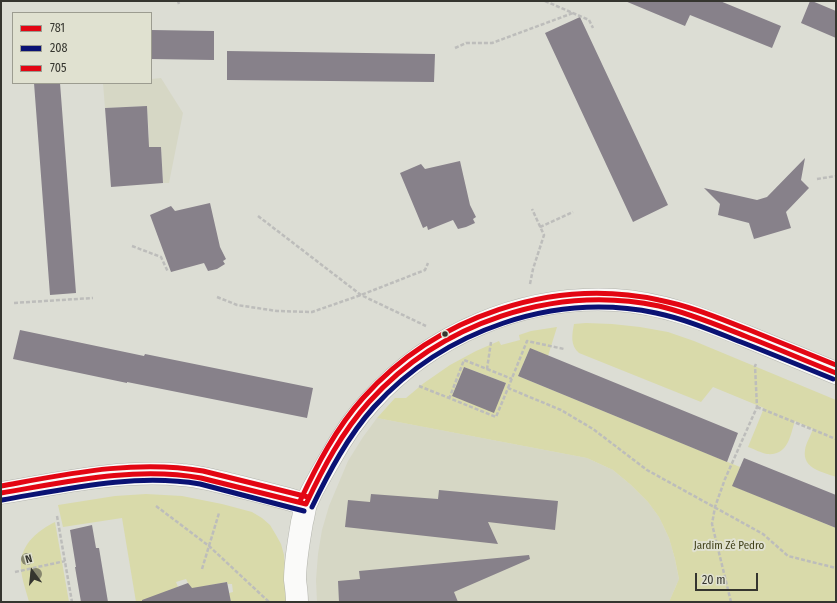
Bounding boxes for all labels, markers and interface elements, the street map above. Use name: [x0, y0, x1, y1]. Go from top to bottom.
legend: [12, 12, 152, 84]
text: 781: [50, 21, 65, 35]
text: 208: [50, 41, 68, 55]
text: 705: [50, 61, 67, 75]
unlabelled marker: [440, 329, 450, 339]
park label: Jardim Zé Pedro: [694, 539, 764, 553]
north arrow: [12, 551, 52, 591]
text: N: [24, 552, 34, 566]
scale bar: [697, 565, 760, 591]
text: 20 m: [702, 573, 726, 587]

